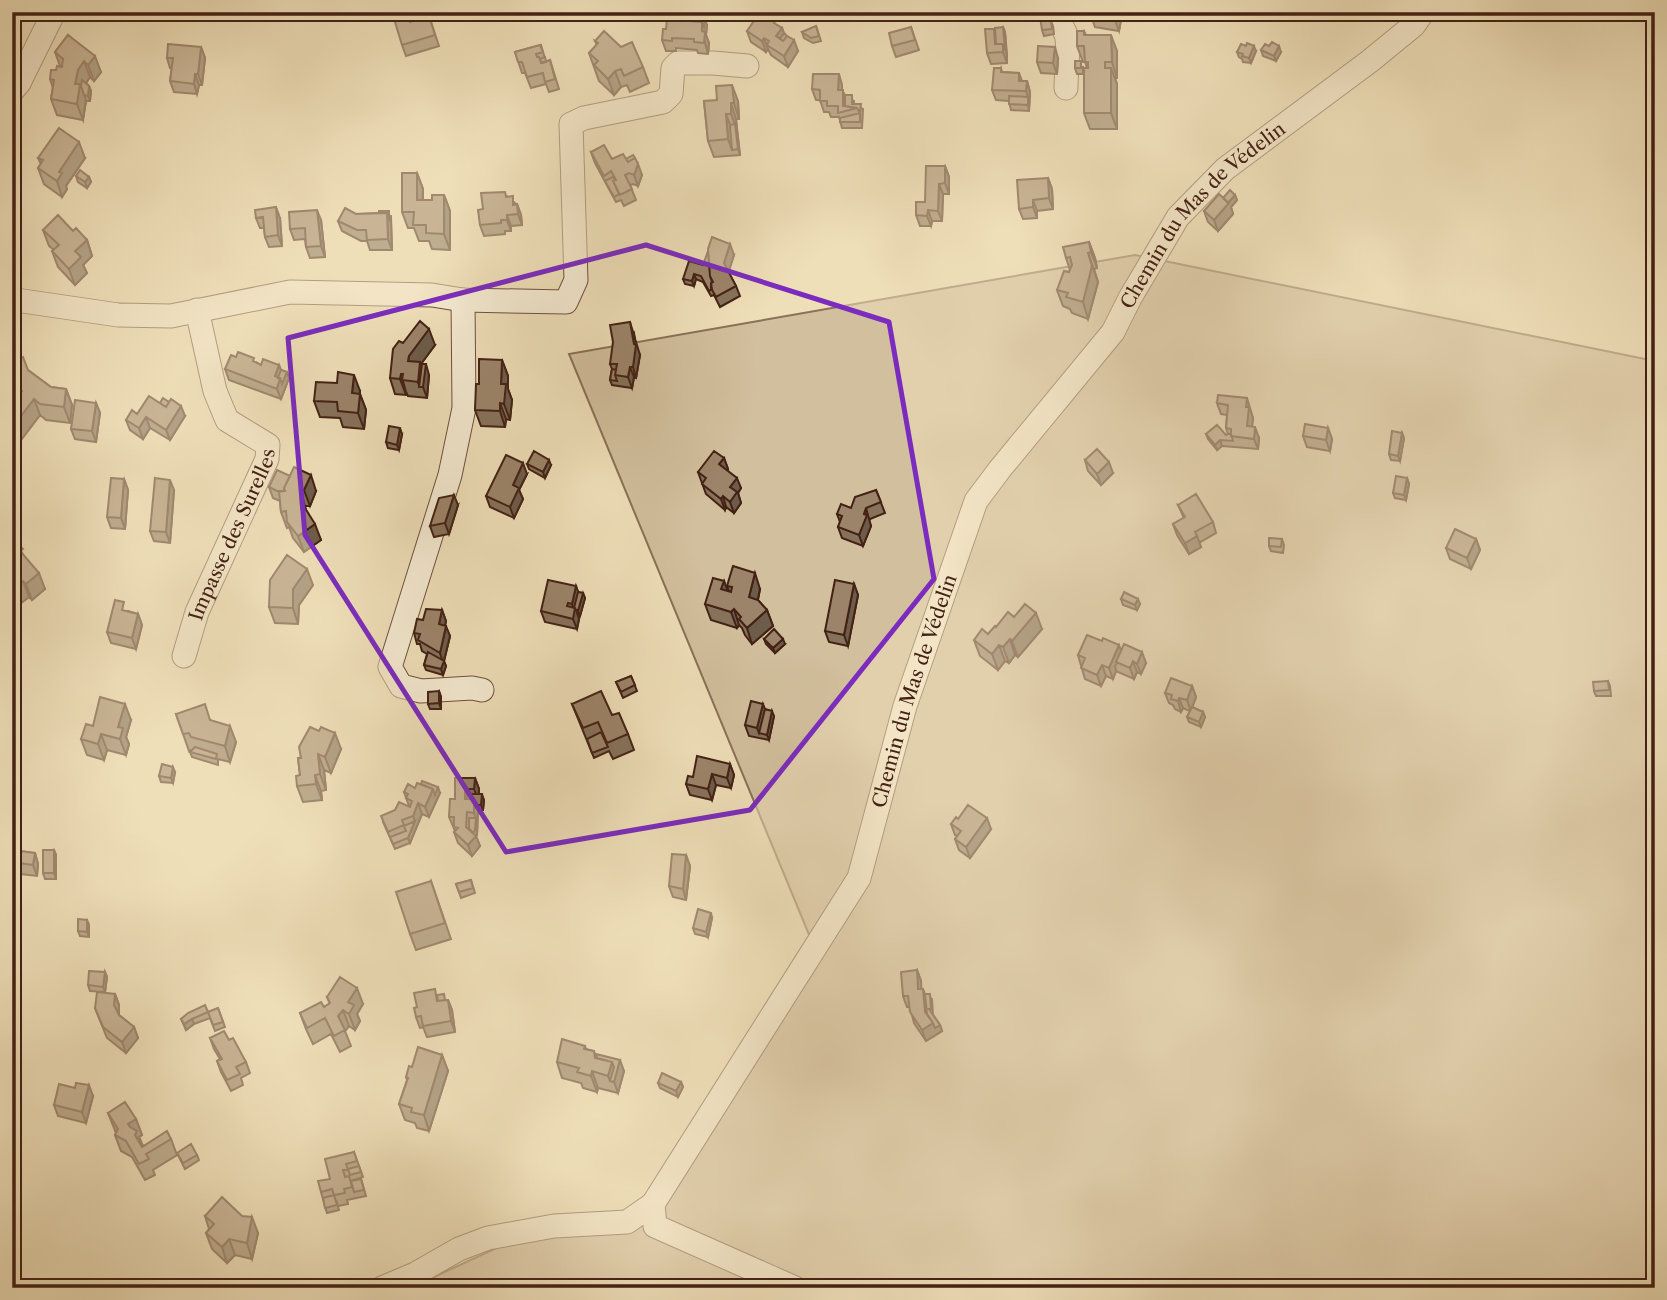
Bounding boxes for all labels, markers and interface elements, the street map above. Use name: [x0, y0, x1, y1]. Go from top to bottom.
street label: Chemin du Mas de Védelin: [1116, 117, 1290, 312]
street label: Impasse des Surelles: [184, 448, 280, 623]
street label: Chemin du Mas de Védelin: [867, 571, 962, 810]

